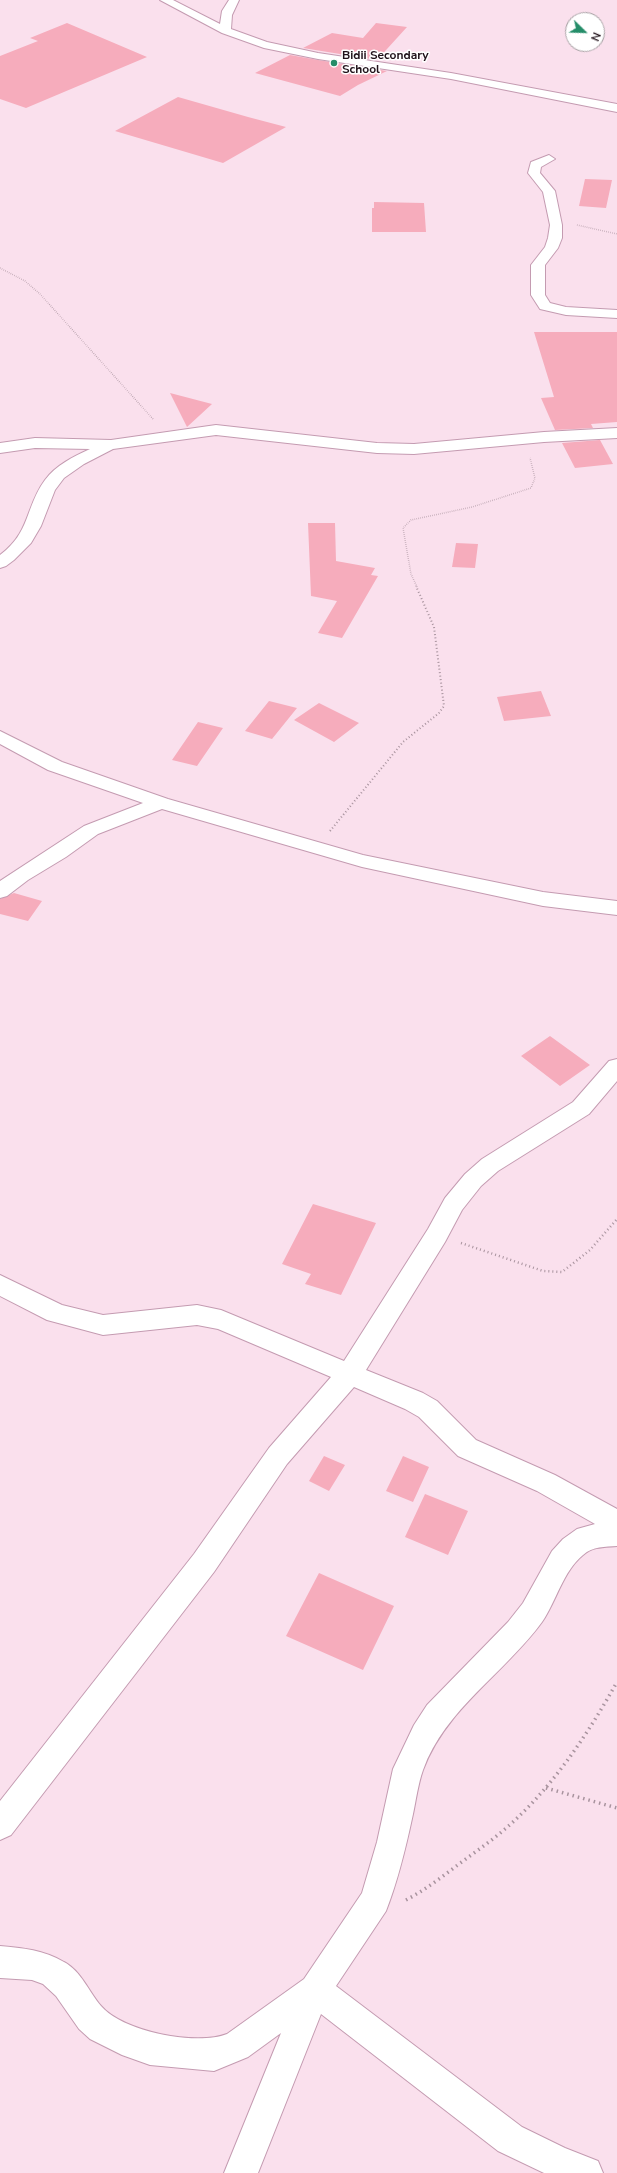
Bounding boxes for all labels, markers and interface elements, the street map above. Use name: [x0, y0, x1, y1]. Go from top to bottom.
north arrow: [565, 12, 605, 52]
text: N: [587, 30, 604, 43]
place label: Bidii Secondary School: [342, 49, 429, 77]
marker: Bidii Secondary School: [329, 58, 339, 68]

